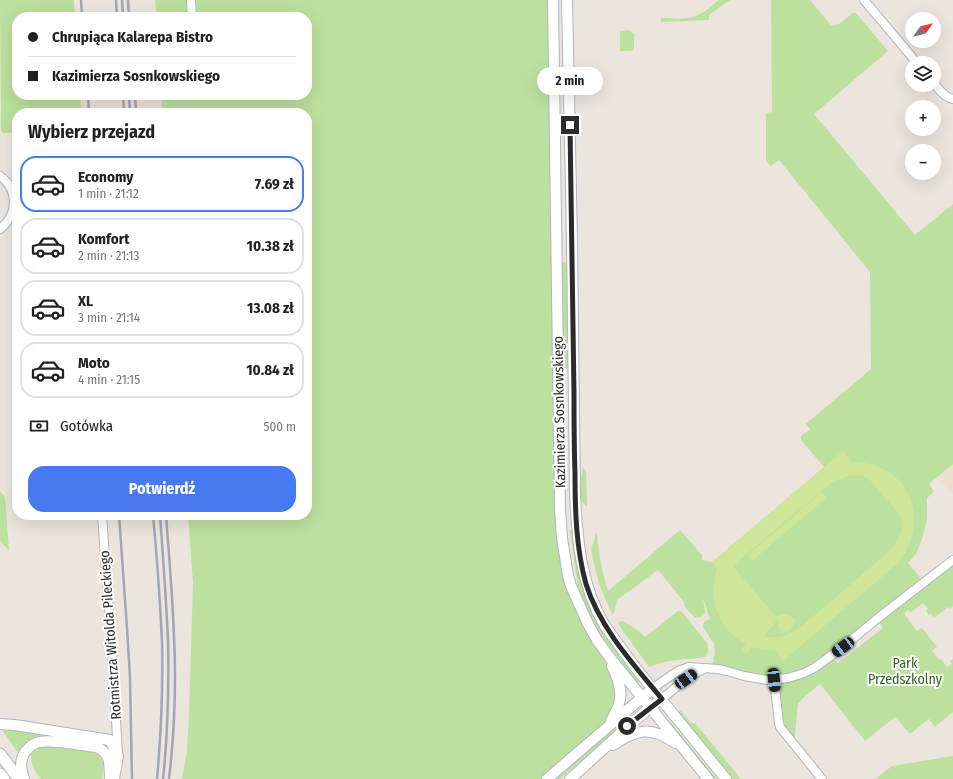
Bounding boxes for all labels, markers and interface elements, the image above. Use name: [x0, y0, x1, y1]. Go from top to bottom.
north arrow: [905, 12, 941, 48]
map controls: [905, 12, 941, 180]
text: Chrupiąca Kalarepa Bistro: [52, 28, 213, 46]
button: layers: [905, 56, 941, 92]
text: Kazimierza Sosnkowskiego: [52, 67, 220, 85]
callout: 2 min: [537, 67, 603, 95]
text: 2 min: [556, 73, 584, 88]
button: +: [905, 100, 941, 136]
route end: [561, 116, 579, 134]
text: Wybierz przejazd: [28, 121, 155, 143]
button: −: [905, 144, 941, 180]
icon: car: [30, 166, 66, 202]
text: Economy: [78, 168, 133, 186]
text: 7.69 zł: [255, 175, 294, 193]
text: 1 min · 21:12: [78, 186, 139, 201]
icon: car: [30, 228, 66, 264]
text: Komfort: [78, 230, 129, 248]
text: 10.38 zł: [247, 237, 294, 255]
text: 2 min · 21:13: [78, 248, 139, 263]
icon: car: [30, 290, 66, 326]
text: XL: [78, 292, 93, 310]
text: 13.08 zł: [247, 299, 294, 317]
text: 3 min · 21:14: [78, 310, 140, 325]
street label: Kazimierza Sosnkowskiego: [550, 336, 569, 488]
icon: car: [30, 352, 66, 388]
text: Moto: [78, 354, 110, 372]
text: 10.84 zł: [246, 361, 294, 379]
text: 4 min · 21:15: [78, 372, 140, 387]
icon: cash: [28, 415, 50, 437]
text: Gotówka: [60, 417, 113, 435]
text: 500 m: [263, 419, 296, 434]
button: Potwierdź: [28, 466, 296, 512]
street label: Rotmistrza Witolda Pileckiego: [96, 550, 125, 720]
car: [830, 635, 856, 659]
park label: Park Przedszkolny: [868, 655, 943, 688]
car: [673, 667, 699, 691]
car: [767, 667, 781, 693]
route start: [618, 717, 636, 735]

